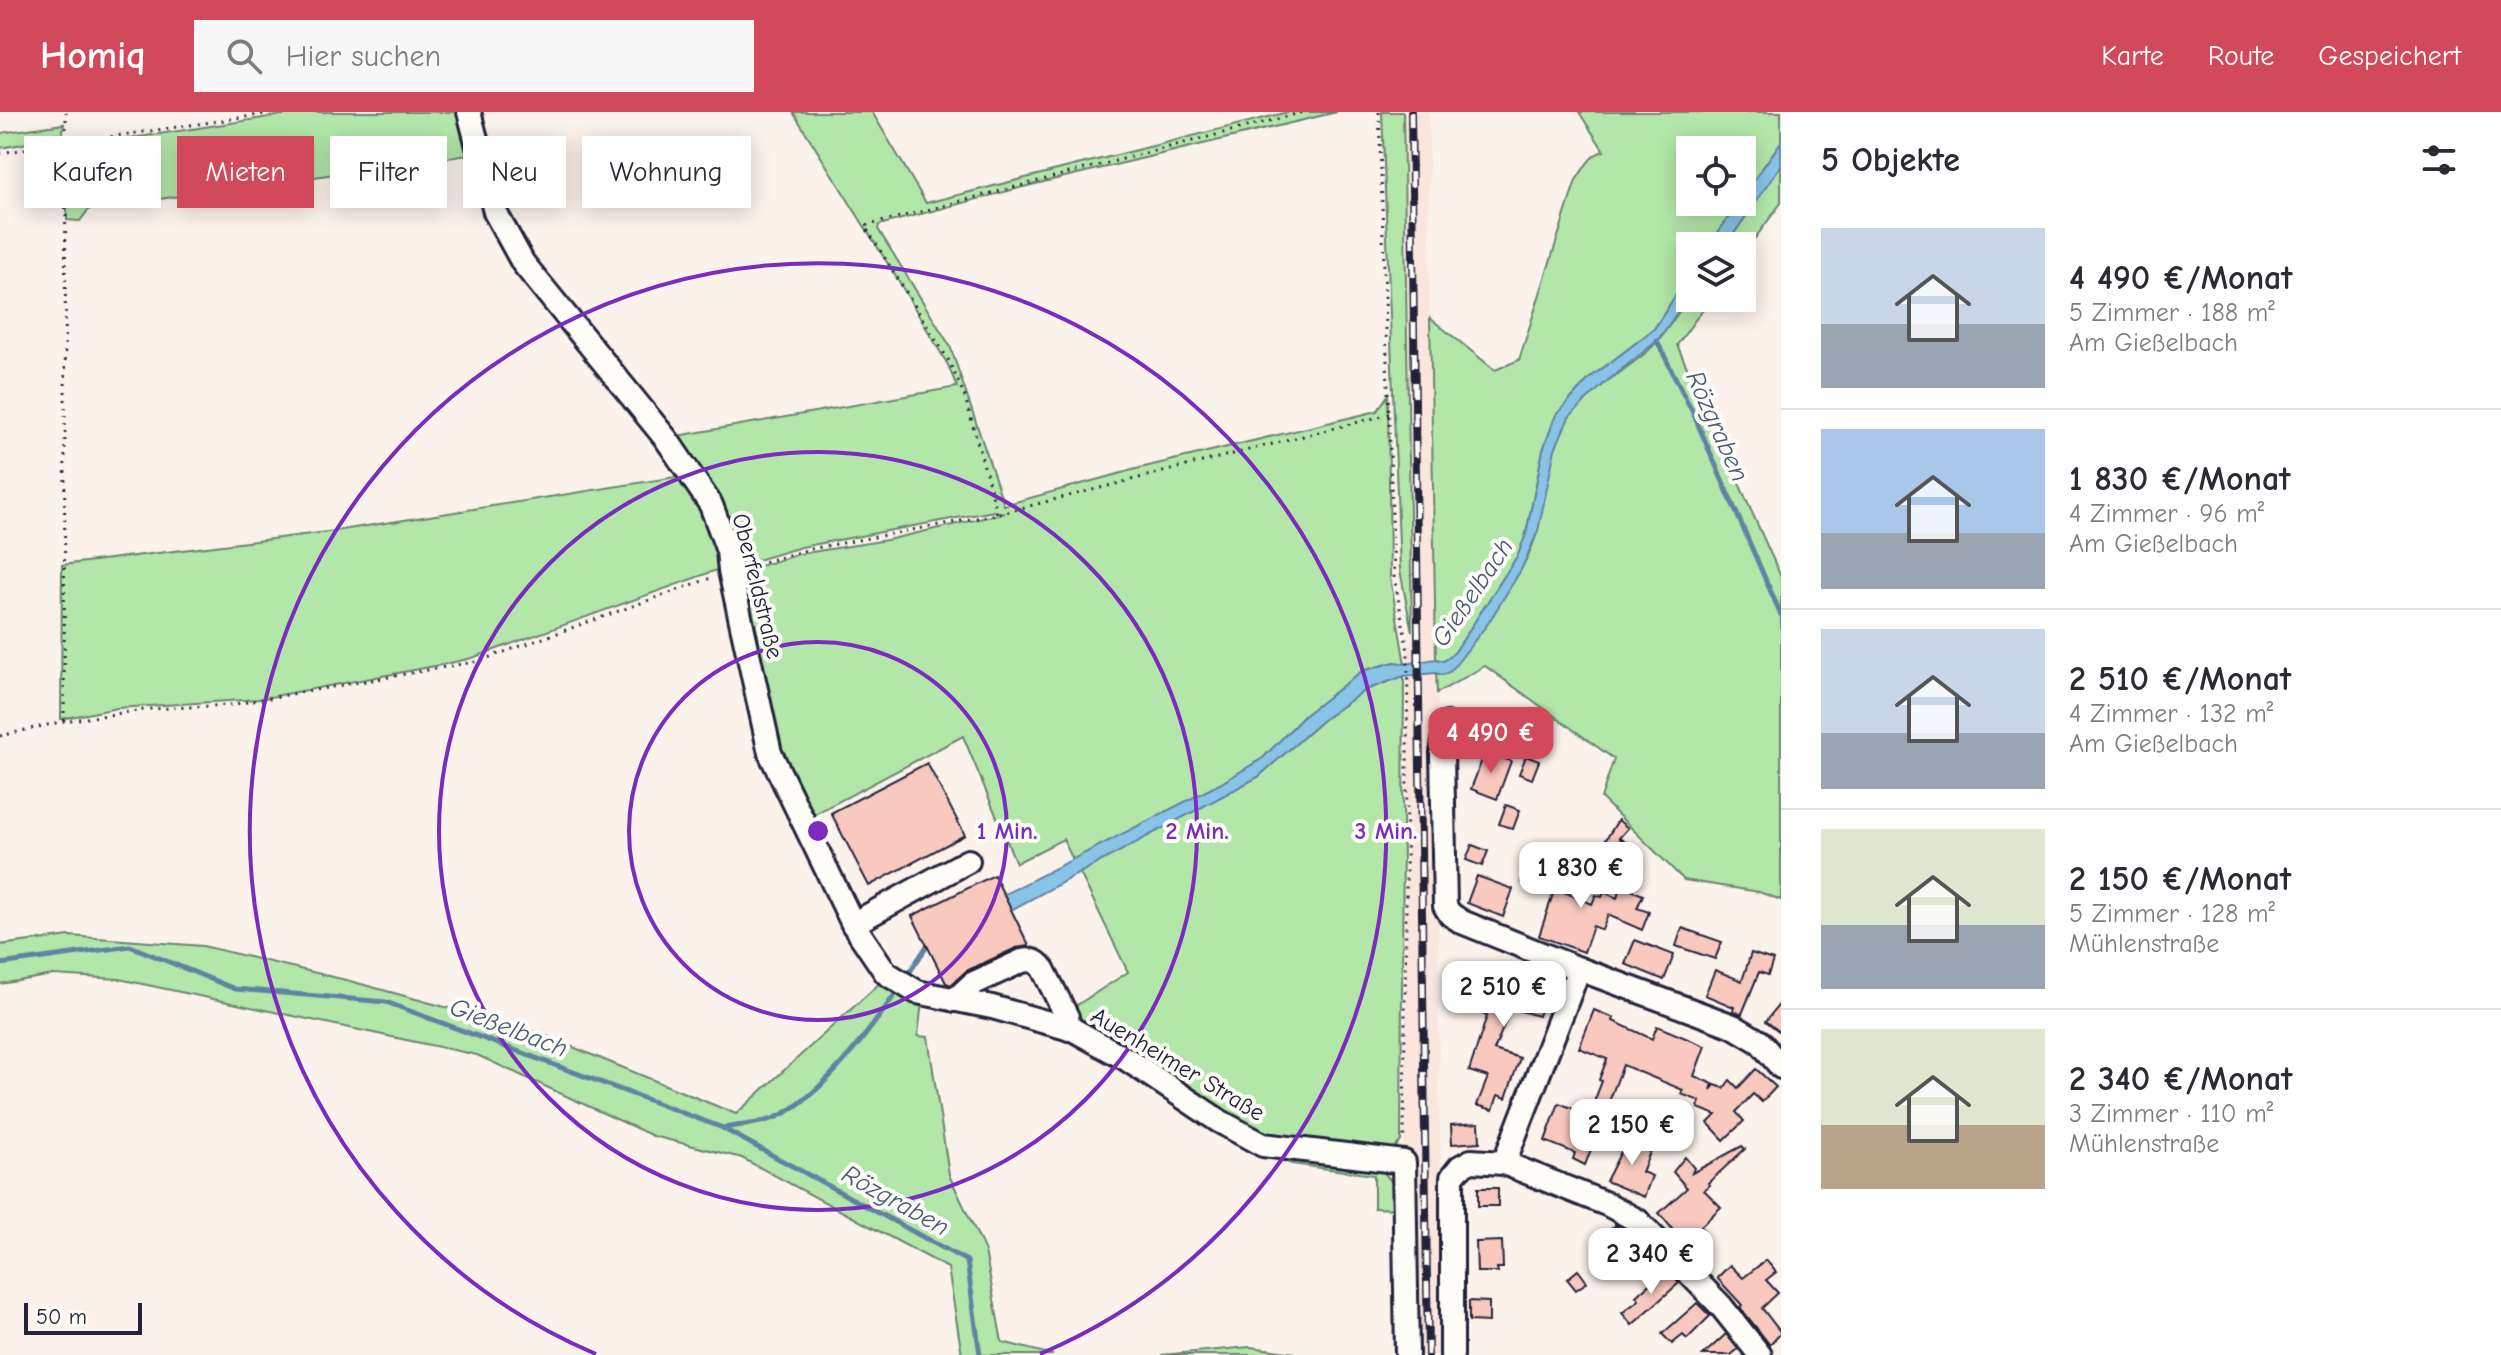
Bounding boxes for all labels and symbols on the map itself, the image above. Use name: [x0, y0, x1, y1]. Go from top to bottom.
water label: Rözgraben: [1679, 366, 1755, 486]
street label: Oberfeldstraße: [726, 510, 790, 662]
water label: Gießelbach: [1426, 533, 1520, 652]
pin: 4 490 €: [1417, 707, 1565, 775]
centre of rings: [804, 817, 832, 845]
text: 1 Min.: [977, 817, 1037, 845]
text: 2 Min.: [1165, 817, 1229, 845]
text: 3 Min.: [1355, 817, 1417, 845]
pin: 1 830 €: [1507, 842, 1655, 910]
pin: 2 510 €: [1430, 961, 1578, 1029]
water label: Gießelbach: [445, 992, 572, 1064]
street label: Auenheimer Straße: [1086, 1001, 1270, 1127]
pin: 2 150 €: [1558, 1099, 1706, 1167]
water label: Rözgraben: [837, 1159, 954, 1243]
pin: 2 340 €: [1577, 1228, 1725, 1296]
scale bar: [24, 1299, 142, 1335]

